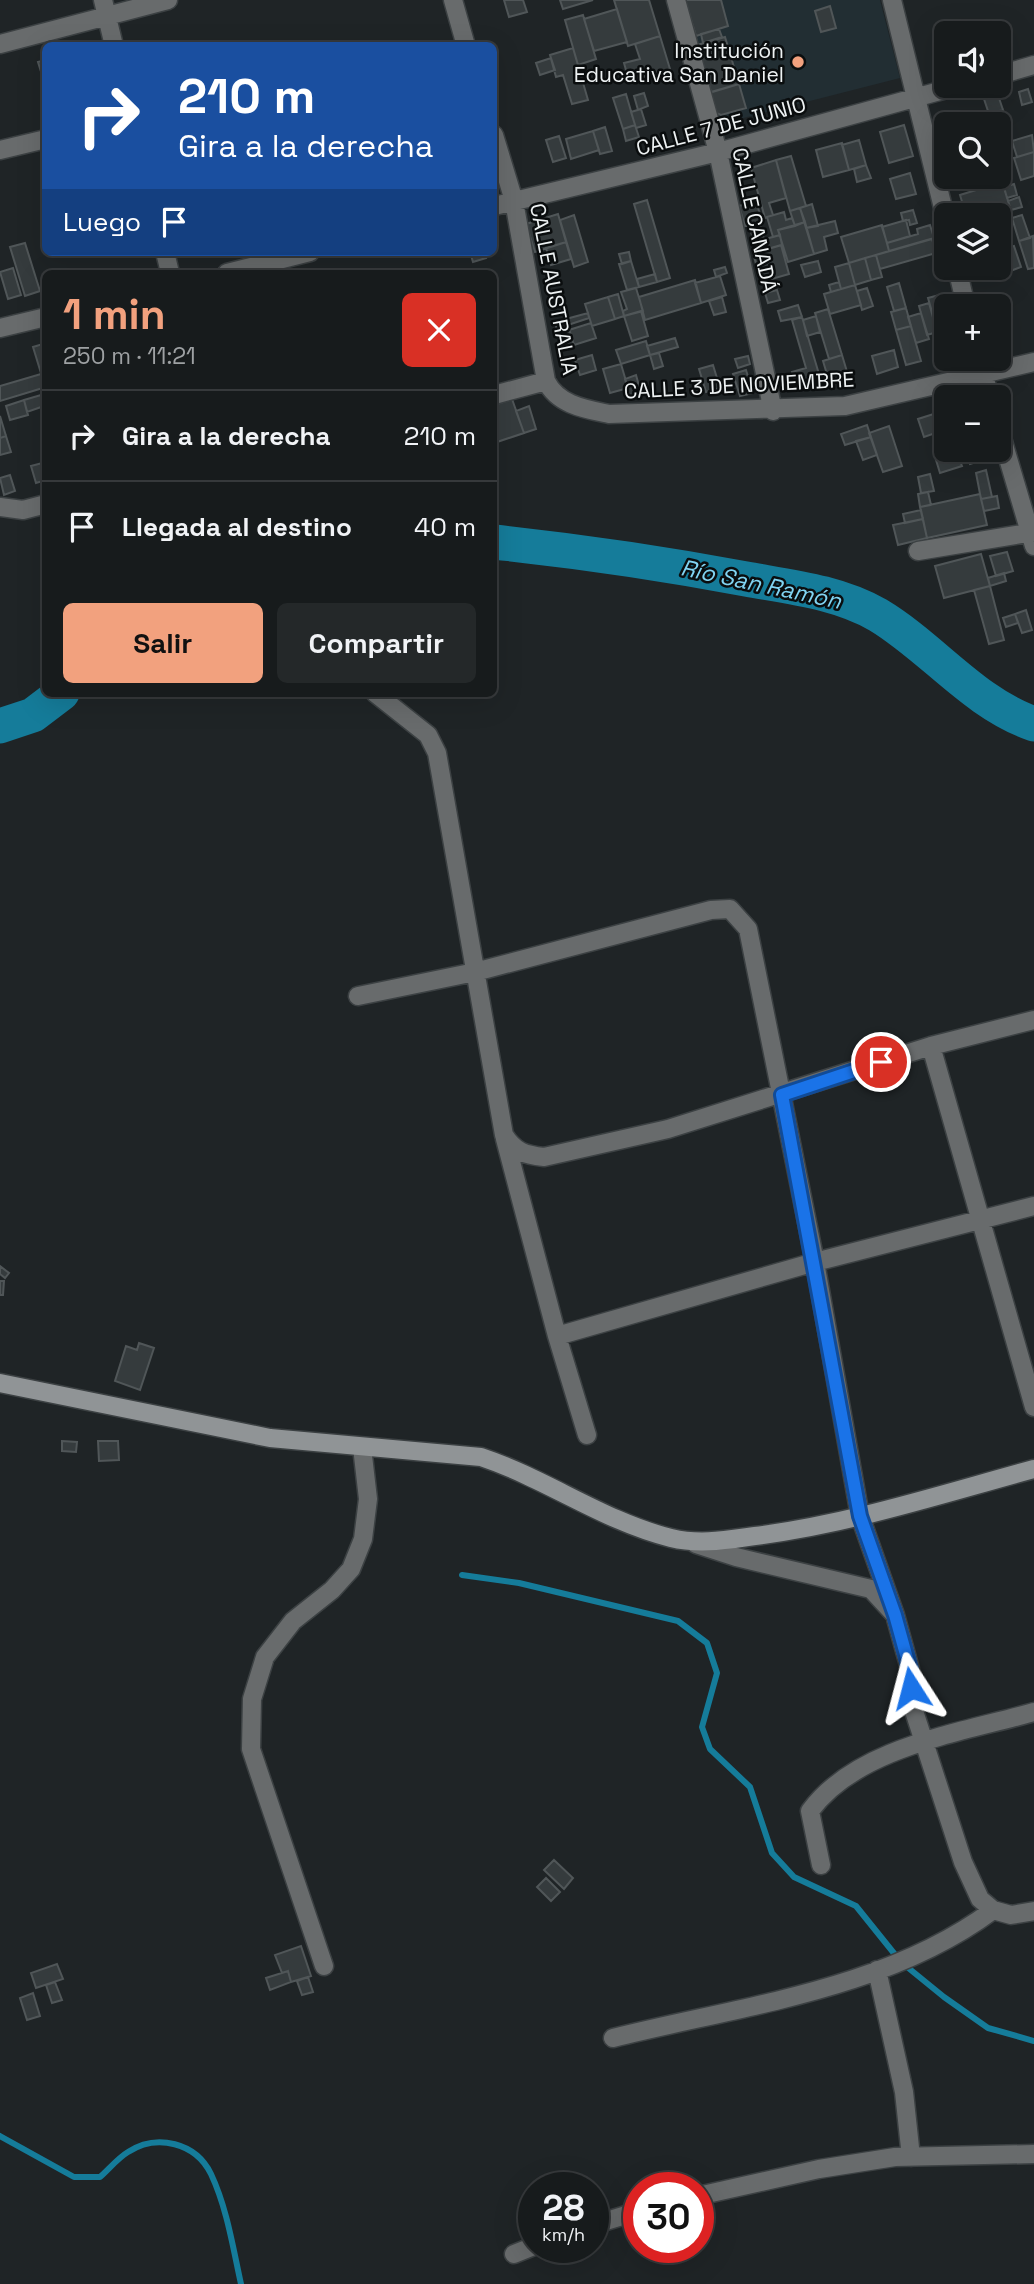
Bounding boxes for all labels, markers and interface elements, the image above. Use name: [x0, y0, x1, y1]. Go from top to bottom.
map controls: [934, 21, 1011, 462]
button: sound: [934, 21, 1011, 98]
place label: Institución Educativa San Daniel: [574, 37, 784, 88]
marker: Institución Educativa San Daniel: [790, 54, 806, 70]
text: 210 m: [178, 65, 315, 127]
icon: right: [63, 70, 154, 161]
street label: CALLE 7 DE JUNIO: [633, 90, 809, 162]
button: search: [934, 112, 1011, 189]
text: Gira a la derecha: [178, 126, 433, 166]
street label: CALLE CANADÁ: [726, 145, 784, 295]
street label: CALLE AUSTRALIA: [524, 201, 584, 377]
icon: arrive: [155, 203, 193, 241]
button: layers: [934, 203, 1011, 280]
text: Luego: [63, 205, 141, 239]
text: 1 min: [63, 288, 166, 341]
button: close: [402, 293, 476, 367]
button: +: [934, 294, 1011, 371]
text: 250 m · 11:21: [63, 341, 196, 371]
street label: CALLE 3 DE NOVIEMBRE: [623, 365, 855, 405]
button: −: [934, 385, 1011, 462]
icon: right: [63, 417, 101, 455]
text: Gira a la derecha: [122, 419, 331, 453]
text: 210 m: [404, 419, 476, 453]
icon: arrive: [63, 508, 101, 546]
text: Llegada al destino: [122, 510, 352, 544]
text: 40 m: [414, 510, 476, 544]
water label: Río San Ramón: [678, 552, 845, 616]
button: Salir: [63, 603, 263, 683]
button: Compartir: [277, 603, 476, 683]
pin: [851, 1032, 911, 1092]
icon: arrive: [862, 1043, 900, 1081]
position arrow: [874, 1651, 948, 1725]
speed limit sign: 30: [623, 2172, 714, 2263]
text: 28: [543, 2186, 584, 2230]
text: km/h: [542, 2223, 585, 2246]

